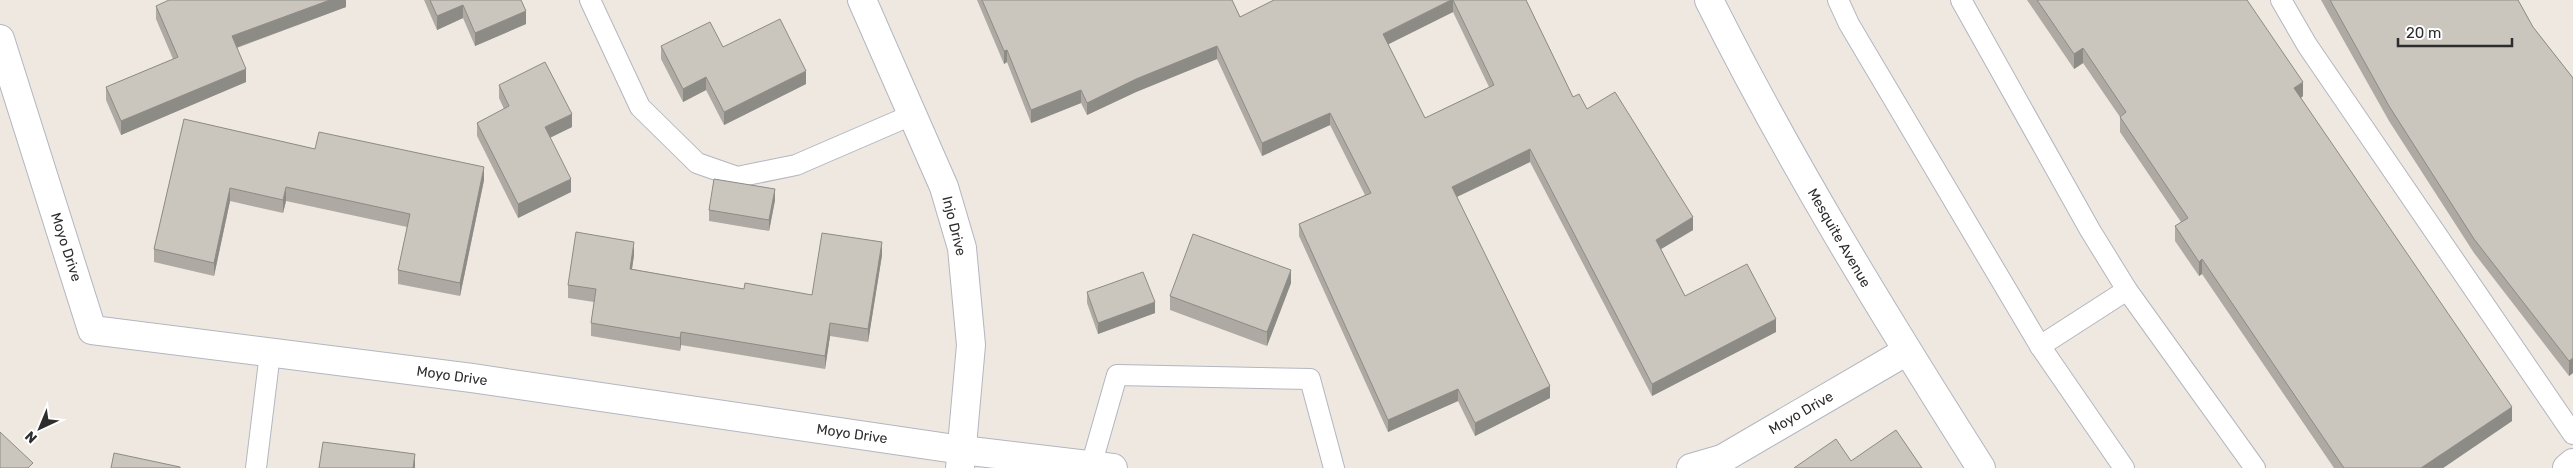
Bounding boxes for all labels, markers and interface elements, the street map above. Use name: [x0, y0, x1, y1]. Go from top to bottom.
scale bar: [2398, 15, 2512, 47]
text: 20 m: [2406, 24, 2441, 42]
street label: Mesquite Avenue: [1804, 185, 1874, 291]
street label: Injo Drive: [938, 194, 970, 258]
street label: Moyo Drive: [47, 210, 85, 284]
street label: Moyo Drive: [415, 363, 489, 389]
street label: Moyo Drive: [1766, 388, 1836, 438]
north arrow: [15, 403, 65, 453]
street label: Moyo Drive: [815, 421, 889, 447]
text: N: [22, 427, 41, 447]

